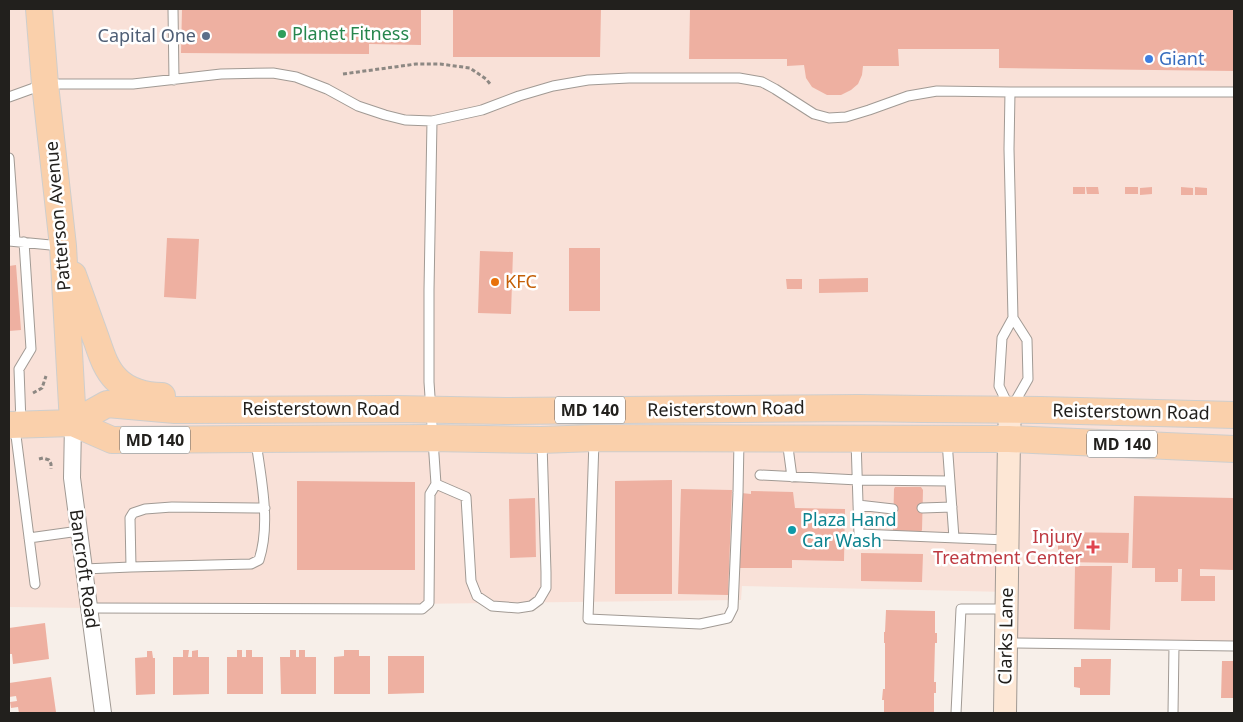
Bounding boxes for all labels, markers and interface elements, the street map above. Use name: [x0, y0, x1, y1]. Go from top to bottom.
place label: Planet Fitness: [292, 21, 409, 45]
place label: Capital One: [98, 23, 196, 47]
marker: Planet Fitness: [276, 28, 288, 40]
marker: Capital One: [200, 30, 212, 42]
place label: Giant: [1159, 46, 1205, 70]
marker: Giant: [1143, 53, 1155, 65]
street label: Patterson Avenue: [39, 140, 75, 292]
place label: KFC: [505, 269, 537, 293]
marker: KFC: [489, 276, 501, 288]
street label: Reisterstown Road: [647, 395, 805, 421]
street label: Reisterstown Road: [242, 396, 400, 420]
road number: MD 140: [555, 396, 625, 424]
street label: Reisterstown Road: [1052, 398, 1210, 424]
road number: MD 140: [120, 426, 190, 454]
road number: MD 140: [1087, 430, 1157, 458]
place label: Plaza Hand Car Wash: [802, 507, 897, 552]
street label: Bancroft Road: [65, 508, 105, 630]
marker: Plaza Hand Car Wash: [786, 524, 798, 536]
place label: Injury Treatment Center: [933, 524, 1083, 569]
marker: Injury Treatment Center: [1086, 540, 1100, 554]
street label: Clarks Lane: [992, 587, 1018, 685]

